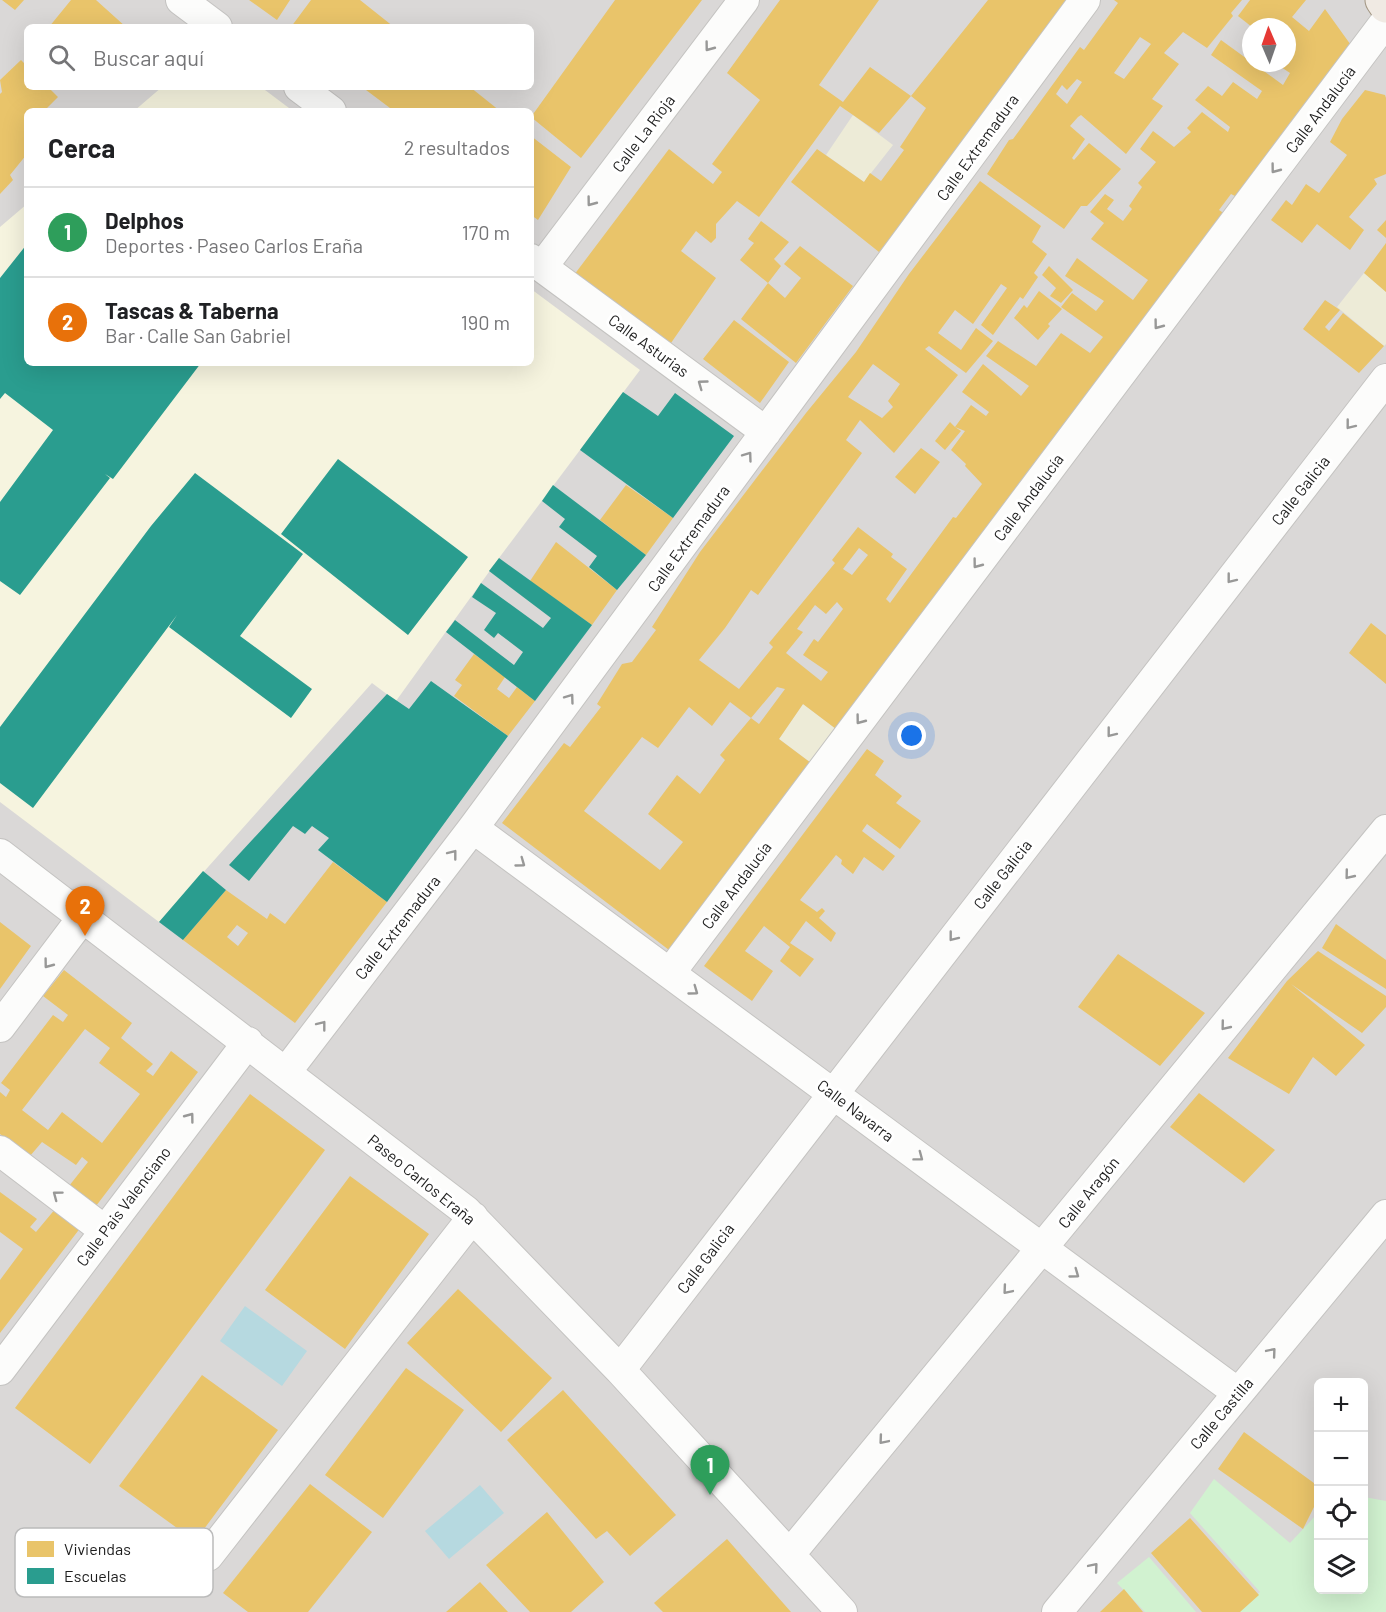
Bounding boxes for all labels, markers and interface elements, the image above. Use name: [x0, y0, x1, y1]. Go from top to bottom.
north arrow: [1242, 18, 1296, 72]
search box: [24, 24, 534, 90]
one-way arrow: [705, 40, 716, 51]
icon: search: [45, 41, 78, 74]
text: Buscar aquí: [93, 44, 204, 70]
street label: Calle Andalucía: [1281, 62, 1359, 156]
street label: Calle Extremadura: [932, 90, 1022, 204]
street label: Calle La Rioja: [608, 91, 678, 175]
text: Cerca: [48, 132, 115, 163]
text: 2 resultados: [404, 135, 510, 159]
one-way arrow: [1271, 162, 1282, 173]
one-way arrow: [587, 195, 598, 206]
text: Delphos: [105, 207, 184, 233]
text: 1: [64, 220, 71, 244]
text: 170 m: [462, 220, 510, 244]
text: Deportes · Paseo Carlos Eraña: [105, 233, 363, 257]
text: Tascas & Taberna: [105, 297, 279, 323]
text: 2: [62, 310, 73, 334]
text: 190 m: [461, 310, 510, 334]
street label: Calle Asturias: [605, 310, 693, 380]
one-way arrow: [1154, 318, 1165, 329]
text: Bar · Calle San Gabriel: [105, 323, 291, 347]
one-way arrow: [698, 381, 709, 392]
one-way arrow: [1347, 418, 1358, 429]
street label: Calle Andalucía: [989, 450, 1067, 544]
street label: Calle Galicia: [1267, 451, 1333, 529]
one-way arrow: [741, 452, 752, 463]
street label: Calle Extremadura: [643, 481, 733, 595]
one-way arrow: [974, 558, 985, 569]
one-way arrow: [1227, 573, 1238, 584]
one-way arrow: [562, 693, 573, 704]
one-way arrow: [856, 713, 867, 724]
your location: [897, 721, 926, 750]
one-way arrow: [1108, 727, 1119, 738]
street label: Calle Galicia: [969, 835, 1035, 913]
street label: Calle Andalucía: [697, 838, 775, 932]
one-way arrow: [446, 850, 457, 861]
one-way arrow: [514, 855, 525, 866]
one-way arrow: [1345, 869, 1356, 880]
street label: Calle Extremadura: [350, 871, 444, 983]
pin: 2: [66, 886, 104, 936]
one-way arrow: [949, 930, 960, 941]
one-way arrow: [44, 957, 55, 968]
one-way arrow: [688, 984, 699, 995]
one-way arrow: [1221, 1019, 1232, 1030]
one-way arrow: [314, 1021, 325, 1032]
street label: Calle Navarra: [814, 1075, 898, 1145]
one-way arrow: [183, 1113, 194, 1124]
street label: Paseo Carlos Eraña: [364, 1130, 480, 1228]
street label: Calle Pais Valenciano: [72, 1142, 174, 1270]
one-way arrow: [912, 1150, 923, 1161]
street label: Calle Aragón: [1053, 1152, 1123, 1232]
one-way arrow: [53, 1191, 64, 1202]
street label: Calle Galicia: [672, 1219, 738, 1297]
one-way arrow: [1068, 1266, 1079, 1277]
one-way arrow: [1004, 1283, 1015, 1294]
one-way arrow: [1265, 1348, 1276, 1359]
street label: Calle Castilla: [1186, 1373, 1256, 1453]
map controls: [1314, 1378, 1368, 1594]
button: +: [1314, 1378, 1368, 1432]
button: −: [1314, 1432, 1368, 1486]
one-way arrow: [879, 1433, 890, 1444]
pin: 1: [690, 1446, 730, 1495]
button: locate: [1314, 1486, 1368, 1540]
legend: [15, 1528, 213, 1597]
text: Viviendas: [64, 1539, 131, 1558]
button: layers: [1314, 1540, 1368, 1594]
one-way arrow: [1087, 1563, 1098, 1574]
text: Escuelas: [64, 1566, 126, 1585]

